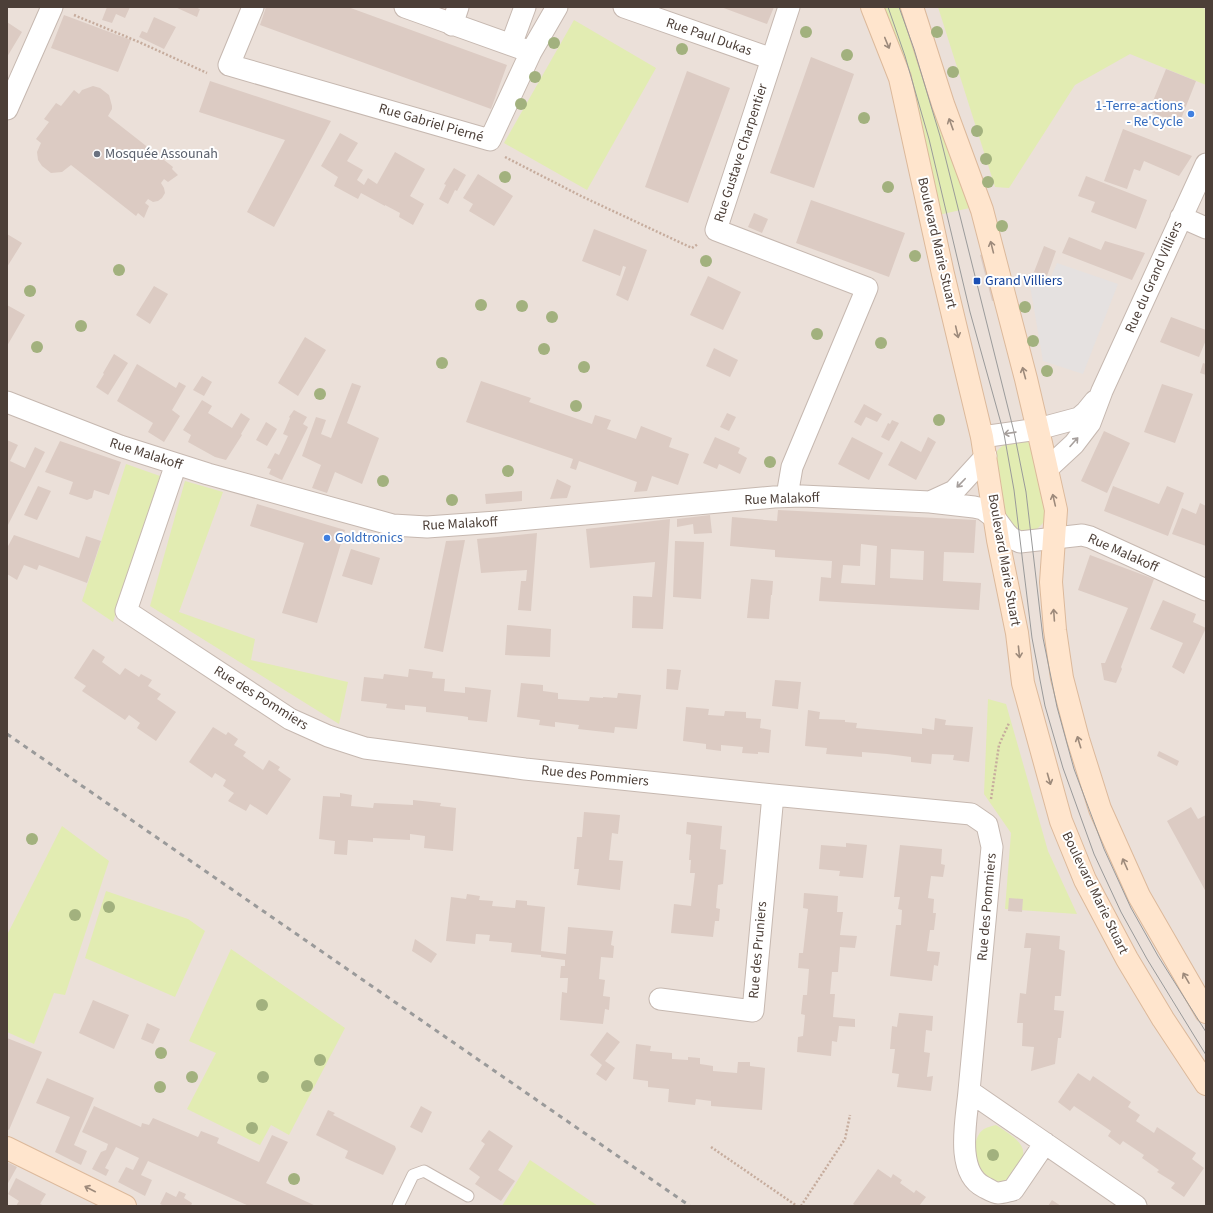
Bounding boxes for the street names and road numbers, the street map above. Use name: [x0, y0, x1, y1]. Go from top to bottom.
street label: Rue Paul Dukas: [663, 13, 755, 61]
street label: Rue Gustave Charpentier: [709, 81, 773, 225]
street label: Rue Gabriel Pierné: [376, 98, 486, 148]
street label: Boulevard Marie Stuart: [912, 175, 962, 311]
street label: Rue du Grand Villiers: [1120, 218, 1188, 336]
street label: Rue Malakoff: [107, 433, 186, 475]
street label: Rue Malakoff: [744, 488, 821, 510]
street label: Boulevard Marie Stuart: [983, 492, 1026, 628]
street label: Rue Malakoff: [422, 512, 499, 536]
street label: Rue Malakoff: [1084, 529, 1162, 578]
street label: Rue des Pommiers: [210, 661, 312, 735]
street label: Rue des Pommiers: [540, 760, 650, 792]
street label: Boulevard Marie Stuart: [1057, 828, 1133, 958]
street label: Rue des Pommiers: [972, 852, 1002, 962]
street label: Rue des Pruniers: [744, 900, 772, 1000]

